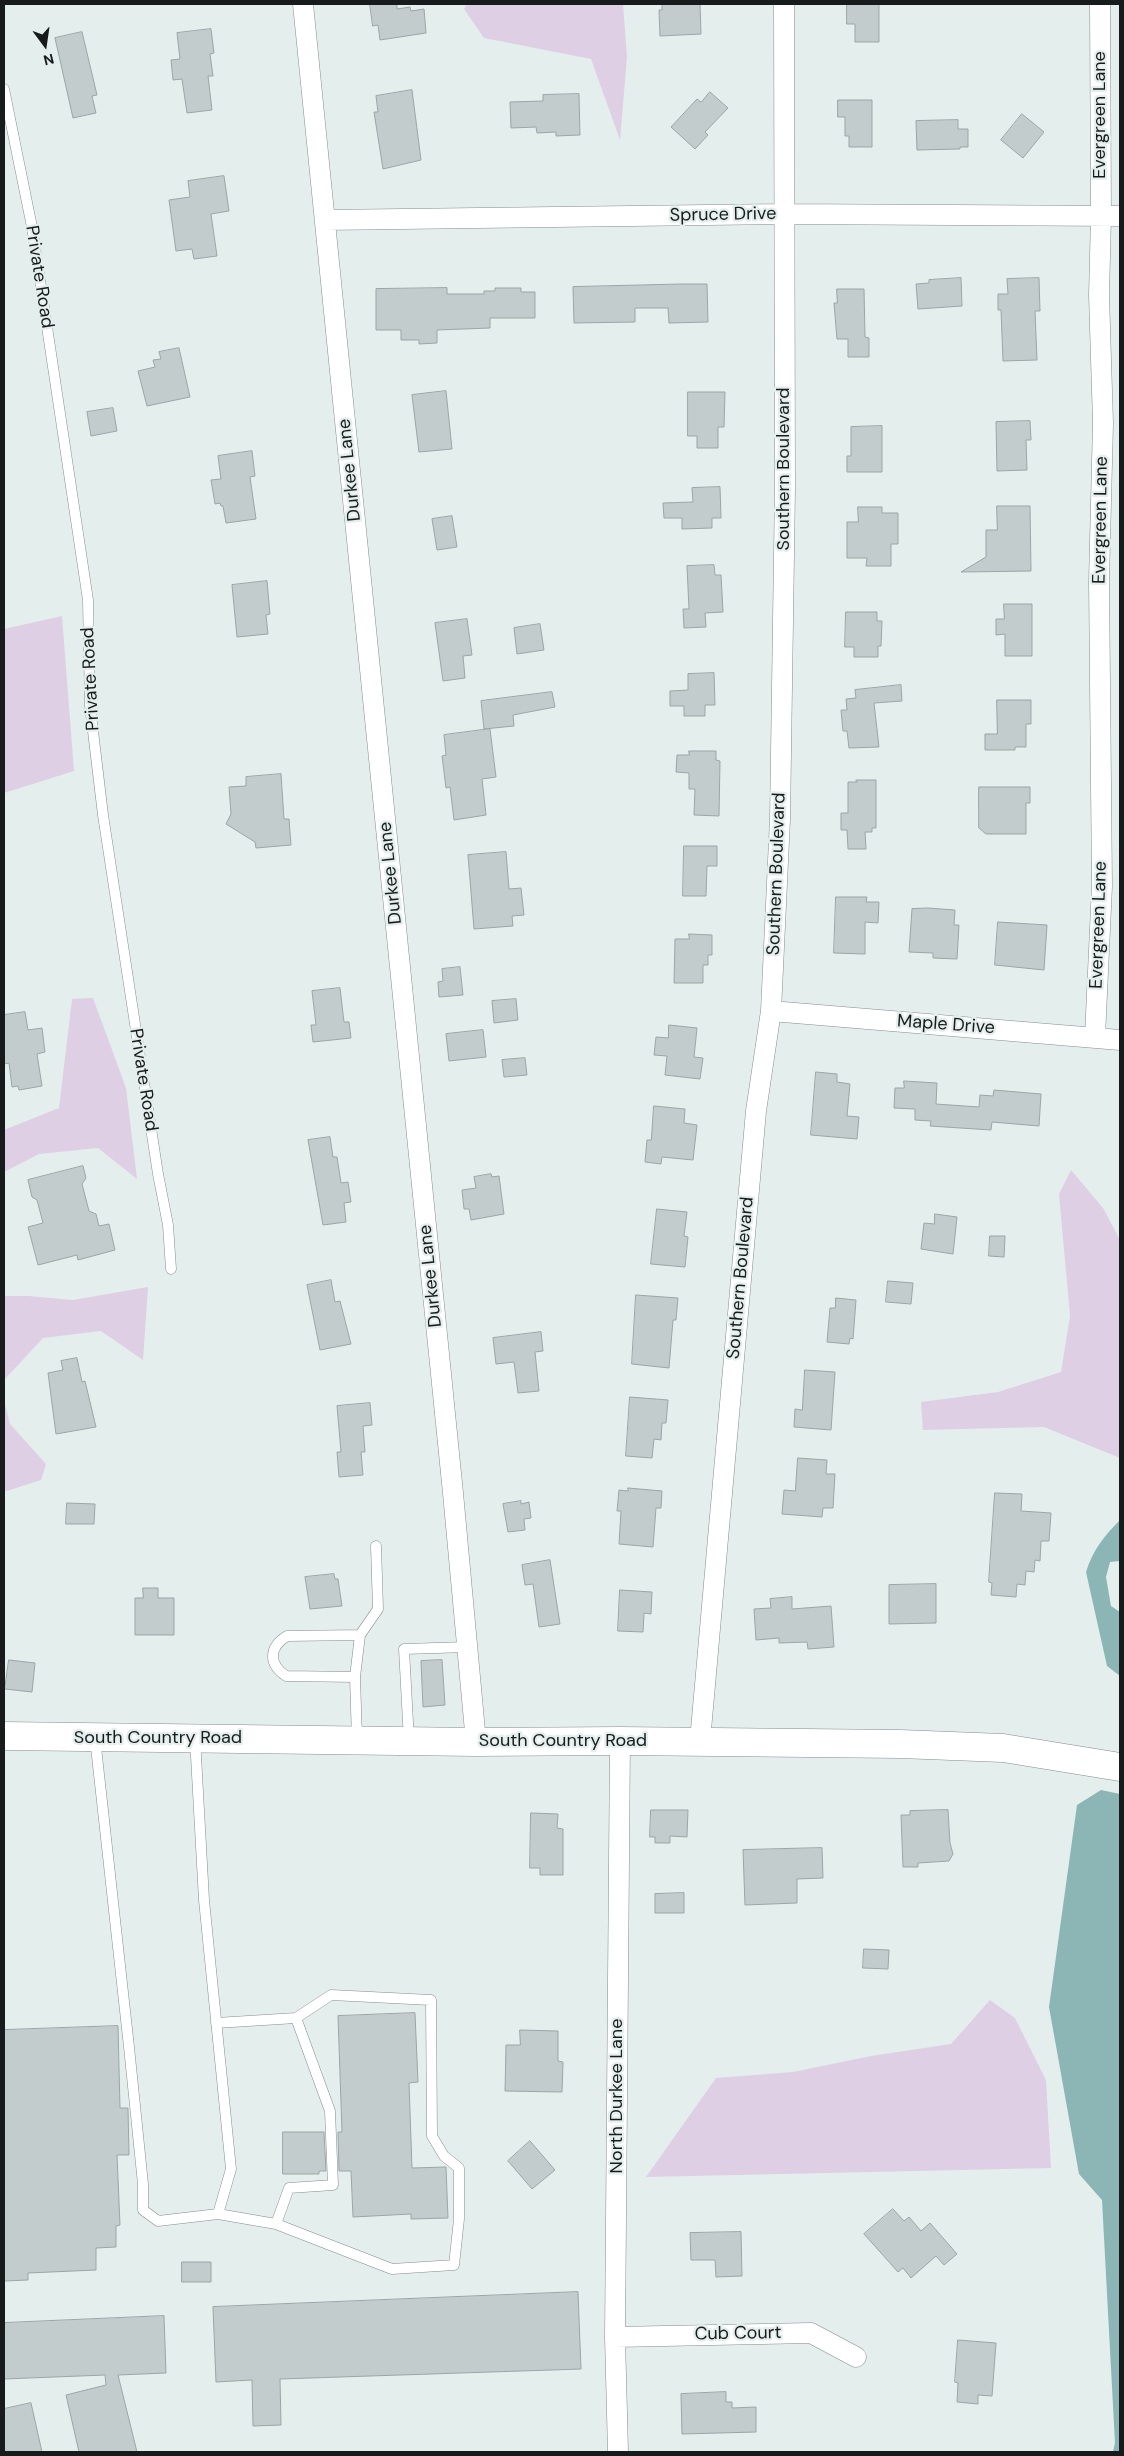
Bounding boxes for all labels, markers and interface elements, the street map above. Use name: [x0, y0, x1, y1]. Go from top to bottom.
north arrow: [20, 20, 70, 70]
text: N: [41, 50, 56, 70]
street label: Evergreen Lane: [1089, 51, 1111, 179]
street label: Spruce Drive: [670, 203, 776, 227]
street label: Private Road: [20, 224, 58, 330]
street label: Southern Boulevard: [773, 388, 795, 550]
street label: Durkee Lane: [334, 418, 366, 522]
street label: Evergreen Lane: [1089, 456, 1113, 584]
street label: Private Road: [78, 627, 104, 731]
street label: Southern Boulevard: [763, 792, 791, 956]
street label: Durkee Lane: [375, 821, 407, 925]
street label: Evergreen Lane: [1086, 861, 1112, 989]
street label: Maple Drive: [896, 1011, 996, 1039]
street label: Private Road: [124, 1027, 162, 1133]
street label: Southern Boulevard: [723, 1196, 759, 1360]
street label: Durkee Lane: [415, 1224, 447, 1328]
street label: South Country Road: [74, 1727, 242, 1749]
street label: South Country Road: [479, 1730, 647, 1752]
street label: North Durkee Lane: [606, 2019, 628, 2173]
street label: Cub Court: [694, 2322, 782, 2346]

